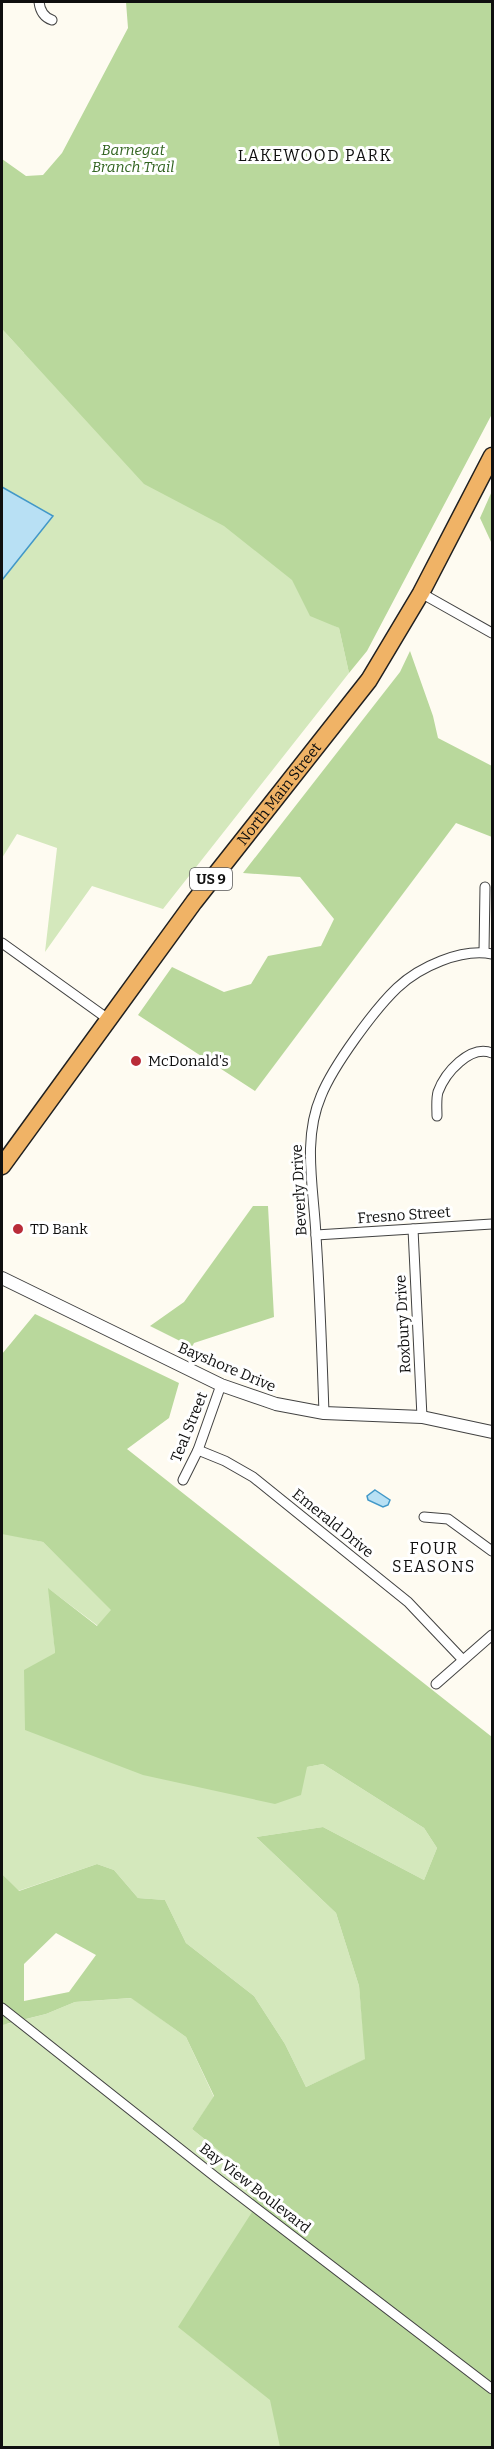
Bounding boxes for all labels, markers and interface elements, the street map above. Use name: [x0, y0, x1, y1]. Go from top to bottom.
park label: Barnegat Branch Trail: [92, 141, 174, 176]
district label: LAKEWOOD PARK: [238, 146, 392, 165]
street label: North Main Street: [233, 739, 325, 849]
road number: US 9: [190, 868, 232, 890]
place label: McDonald's: [148, 1052, 229, 1070]
marker: McDonald's: [129, 1054, 143, 1068]
street label: Beverly Drive: [288, 1144, 310, 1236]
street label: Fresno Street: [357, 1203, 452, 1227]
place label: TD Bank: [30, 1220, 88, 1238]
marker: TD Bank: [11, 1222, 25, 1236]
street label: Roxbury Drive: [391, 1274, 415, 1374]
street label: Bayshore Drive: [176, 1338, 278, 1396]
street label: Teal Street: [167, 1389, 211, 1465]
street label: Emerald Drive: [289, 1485, 377, 1561]
district label: FOUR SEASONS: [392, 1539, 476, 1576]
street label: Bay View Boulevard: [196, 2139, 314, 2237]

